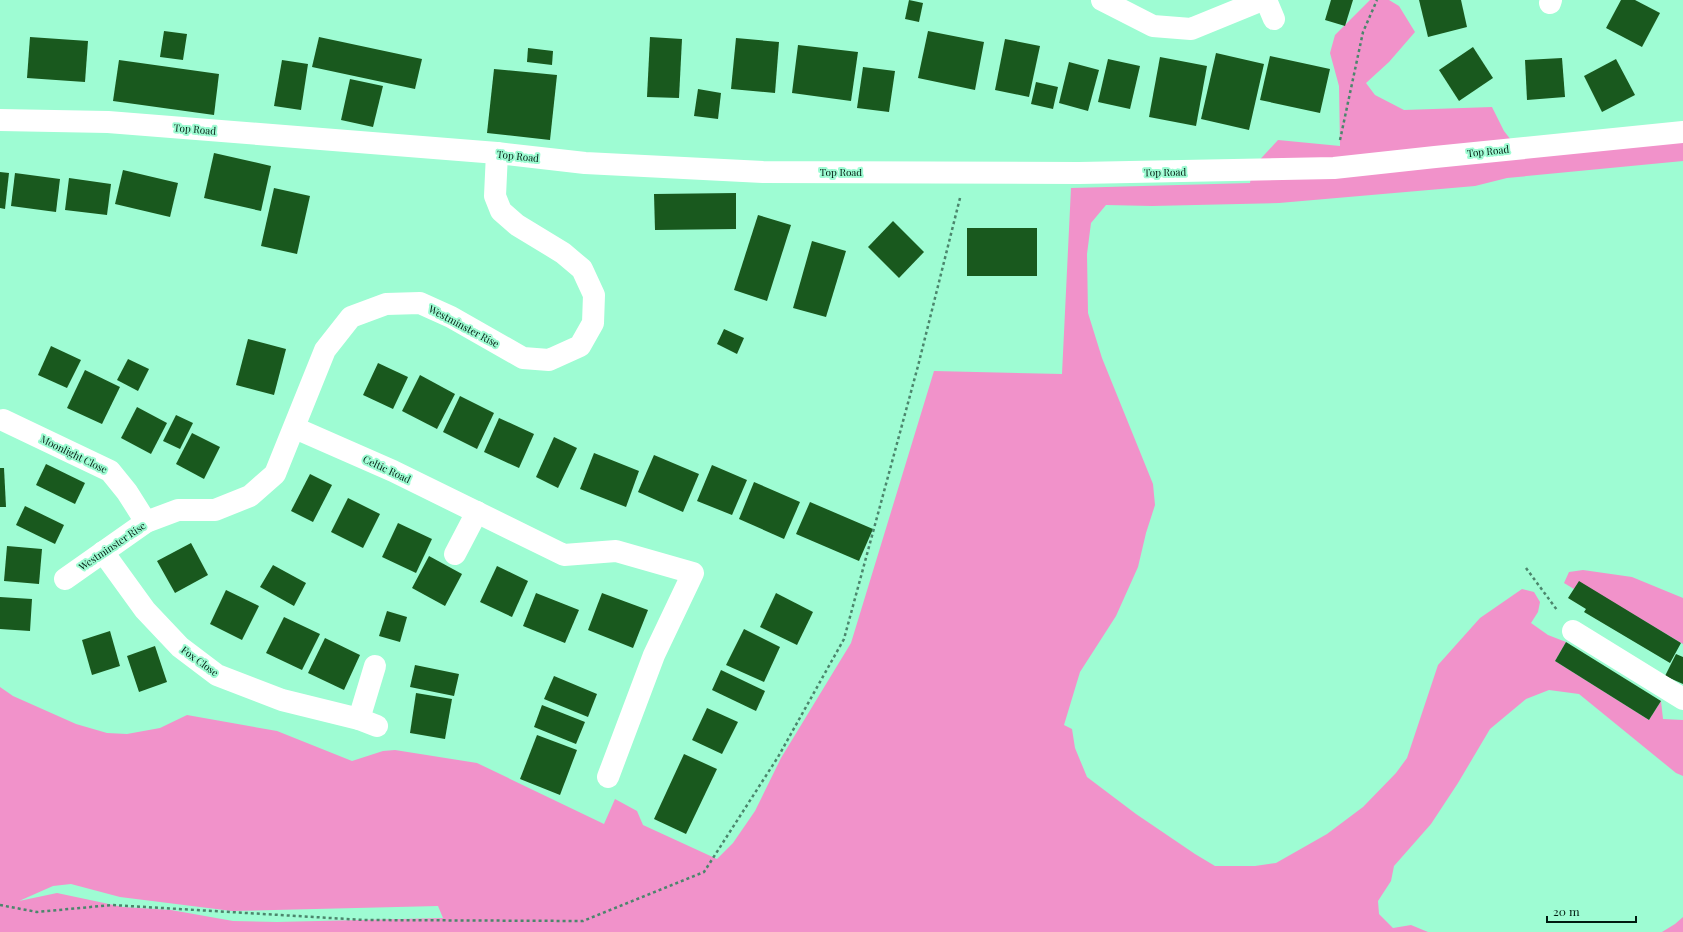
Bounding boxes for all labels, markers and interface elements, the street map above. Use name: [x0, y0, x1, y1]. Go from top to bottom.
street label: Top Road: [173, 120, 217, 138]
street label: Top Road: [1466, 142, 1510, 160]
street label: Top Road: [496, 147, 540, 165]
street label: Top Road: [820, 165, 862, 179]
street label: Top Road: [1144, 165, 1186, 179]
street label: Westminster Rise: [425, 301, 502, 350]
street label: Moonlight Close: [38, 432, 110, 476]
street label: Celtic Road: [361, 452, 413, 486]
street label: Westminster Rise: [75, 518, 148, 574]
street label: Fox Close: [178, 643, 222, 679]
scale bar: [1547, 898, 1636, 924]
text: 20 m: [1553, 903, 1580, 919]

